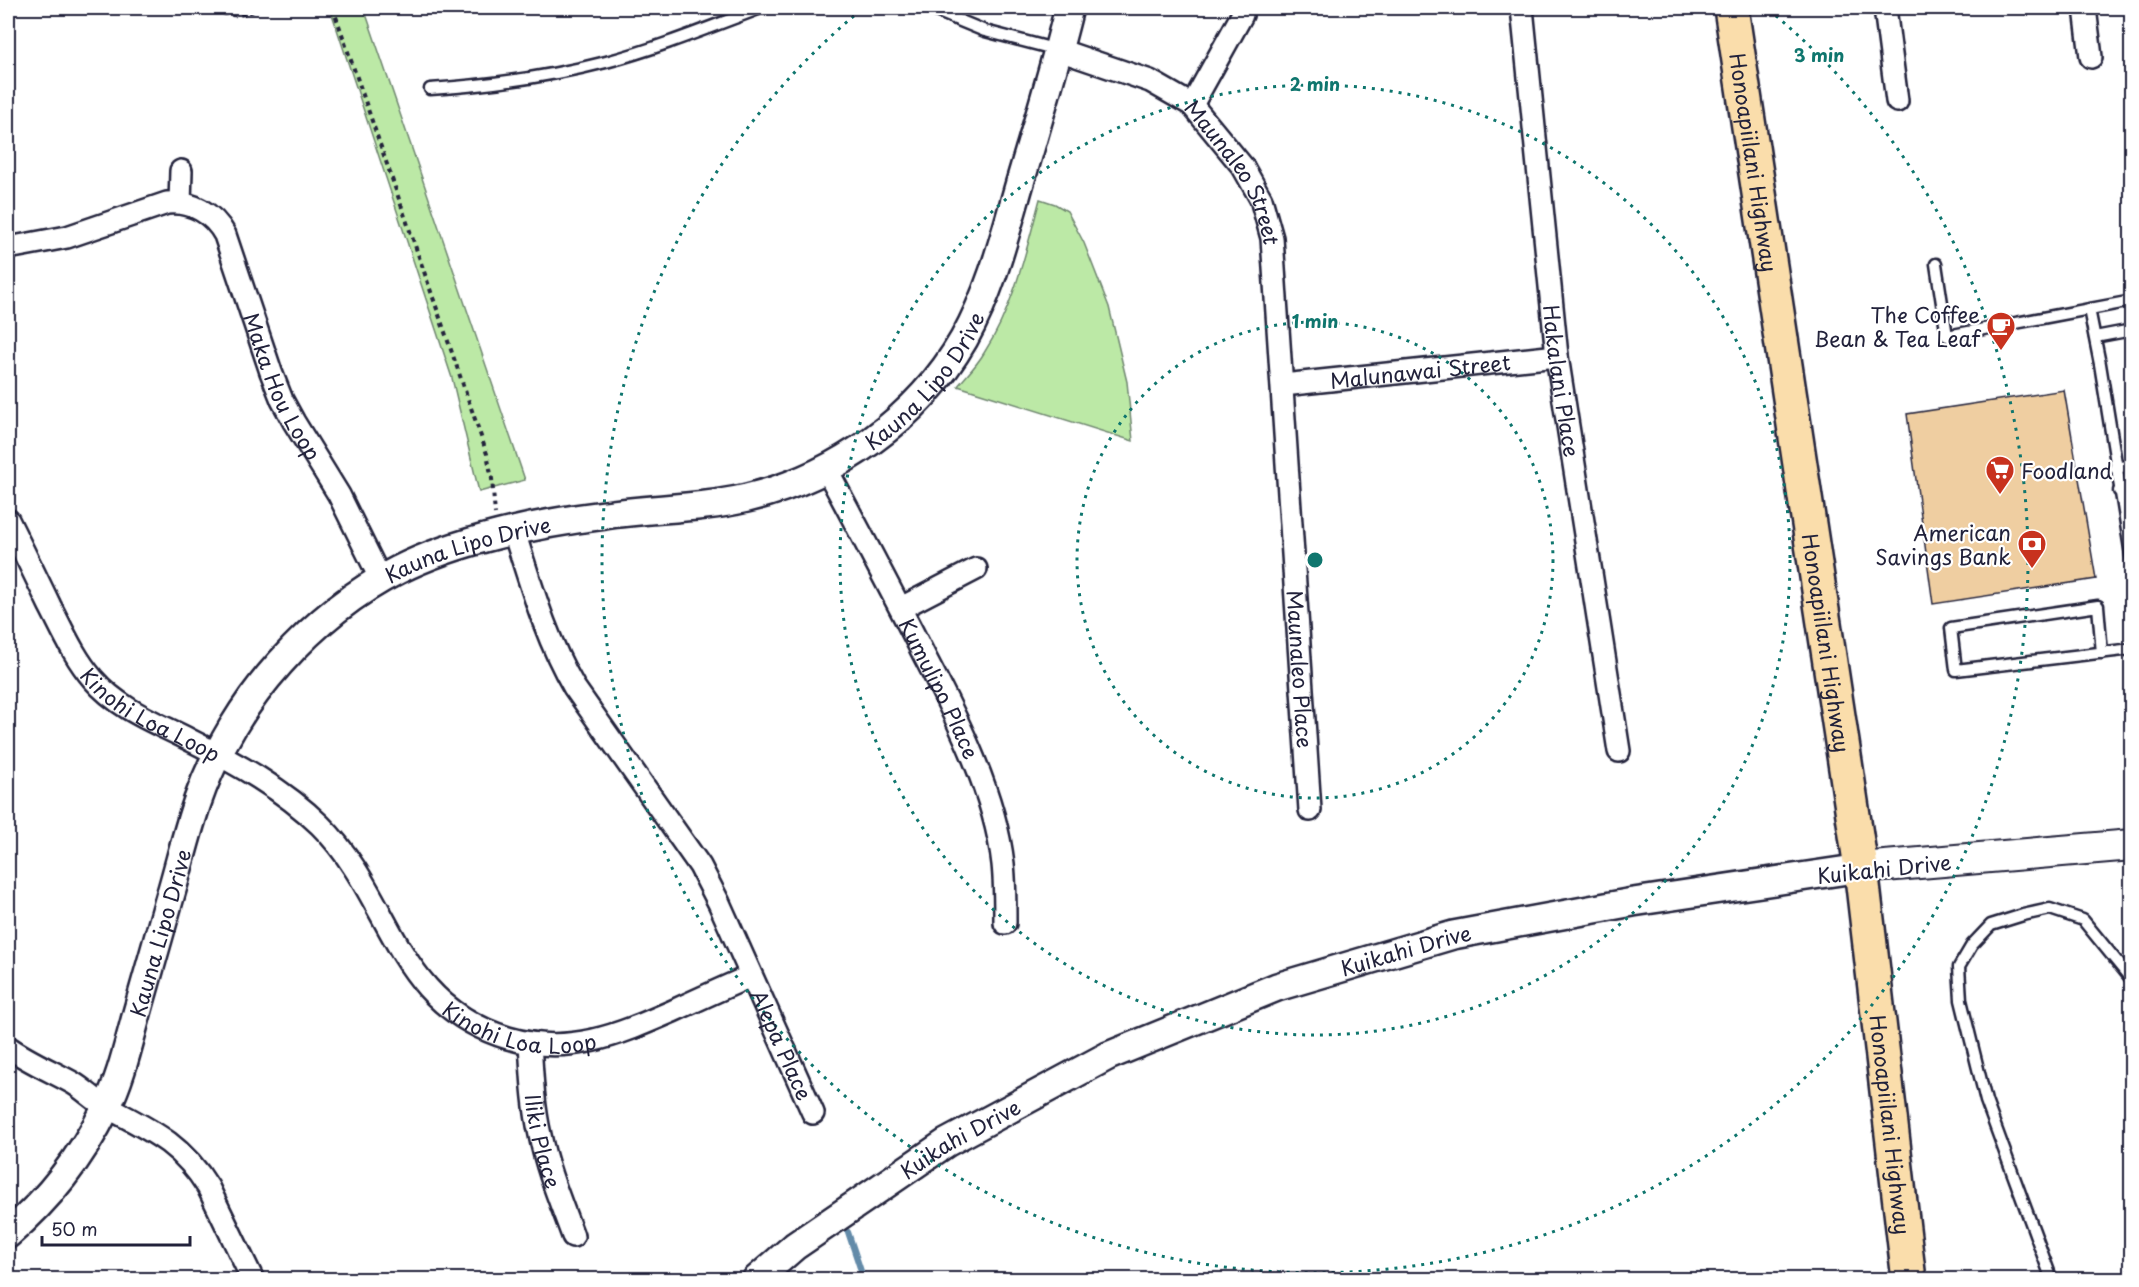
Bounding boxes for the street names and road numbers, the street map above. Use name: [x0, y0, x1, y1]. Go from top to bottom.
street label: Honoapiilani Highway: [1722, 50, 1787, 274]
street label: Maunaleo Street: [1178, 92, 1288, 246]
street label: Hakalani Place: [1536, 303, 1589, 459]
street label: Kauna Lipo Drive: [857, 306, 992, 457]
street label: Maka Hou Loop: [236, 308, 330, 466]
street label: Malunawai Street: [1328, 345, 1512, 396]
street label: Kauna Lipo Drive: [378, 508, 553, 591]
street label: Honoapiilani Highway: [1795, 531, 1859, 755]
street label: Maunaleo Place: [1279, 589, 1322, 749]
street label: Kumulipo Place: [892, 612, 988, 764]
street label: Kinohi Loa Loop: [73, 660, 226, 769]
street label: Kauna Lipo Drive: [121, 845, 198, 1021]
street label: Kuikahi Drive: [1815, 845, 1953, 891]
street label: Kuikahi Drive: [1336, 916, 1474, 984]
street label: Alepa Place: [743, 984, 821, 1105]
street label: Kinohi Loa Loop: [436, 993, 599, 1061]
street label: Honoapiilani Highway: [1862, 1013, 1920, 1236]
street label: Kuikahi Drive: [893, 1090, 1026, 1186]
street label: Iliki Place: [518, 1092, 570, 1192]

